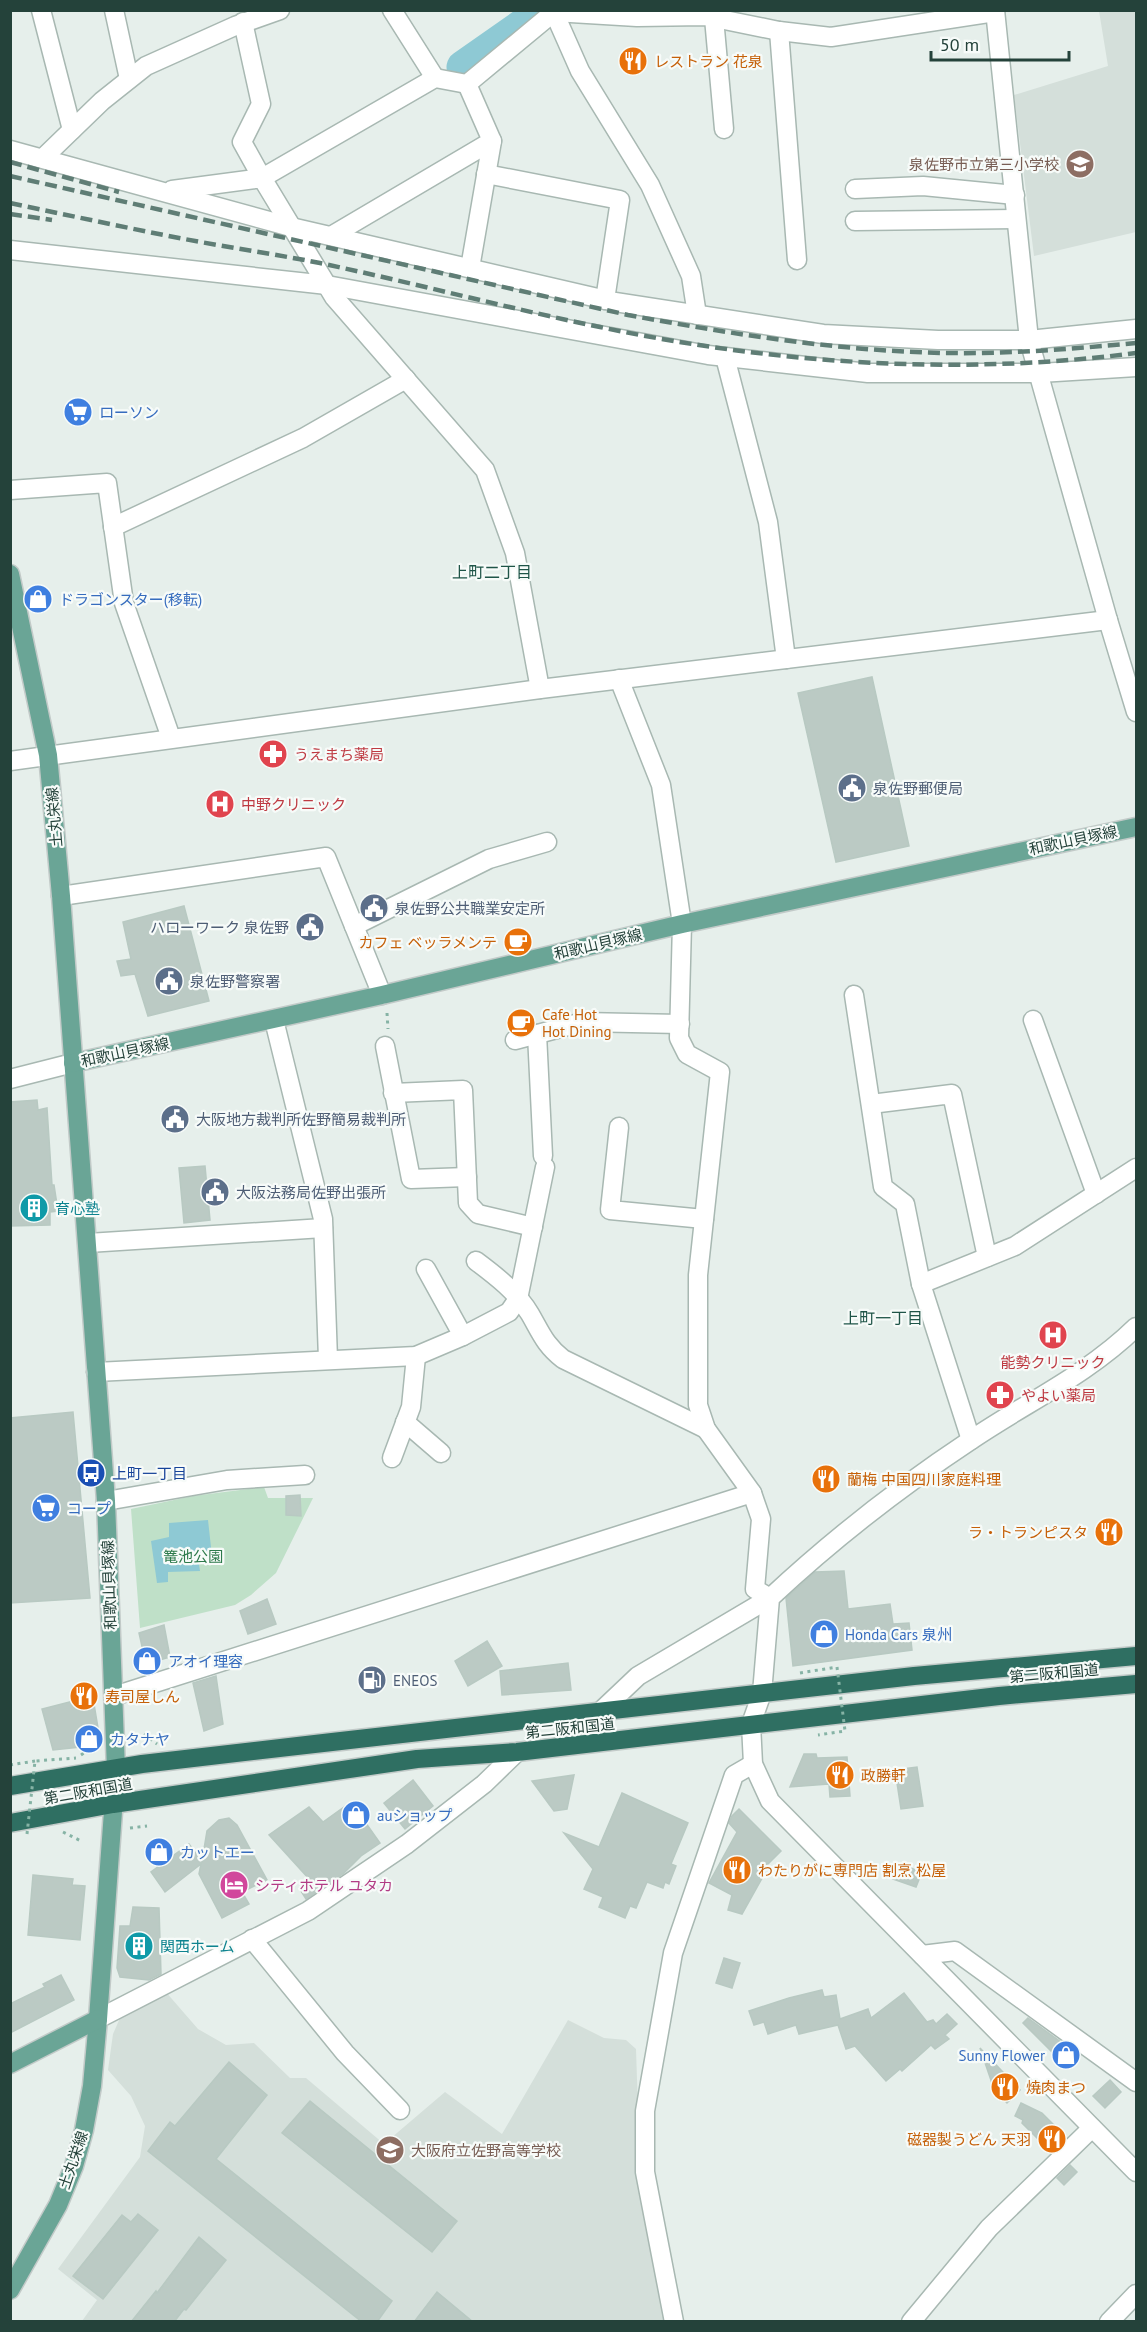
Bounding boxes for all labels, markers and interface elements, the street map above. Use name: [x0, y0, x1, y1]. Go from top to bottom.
scale bar: [931, 24, 1069, 62]
text: 50 m: [940, 33, 979, 56]
restaurant icon: レストラン 花泉: [617, 45, 649, 77]
place label: レストラン 花泉: [654, 52, 763, 71]
school or university icon: 泉佐野市立第三小学校: [1064, 148, 1096, 180]
place label: 泉佐野市立第三小学校: [909, 155, 1059, 174]
supermarket icon: ローソン: [62, 396, 94, 428]
place label: ローソン: [99, 403, 159, 422]
district label: 上町二丁目: [452, 562, 532, 582]
shop icon: ドラゴンスター(移転): [22, 583, 54, 615]
place label: ドラゴンスター(移転): [59, 590, 202, 609]
pharmacy icon: うえまち薬局: [257, 738, 289, 770]
place label: うえまち薬局: [294, 745, 384, 764]
public building icon: 泉佐野郵便局: [836, 772, 868, 804]
place label: 泉佐野郵便局: [873, 779, 963, 798]
street label: 土丸栄線: [42, 786, 66, 848]
hospital icon: 中野クリニック: [204, 788, 236, 820]
place label: 中野クリニック: [241, 795, 346, 814]
street label: 和歌山貝塚線: [1027, 821, 1119, 859]
public building icon: 泉佐野公共職業安定所: [358, 892, 390, 924]
place label: 泉佐野公共職業安定所: [395, 899, 545, 918]
public building icon: ハローワーク 泉佐野: [294, 911, 326, 943]
place label: ハローワーク 泉佐野: [150, 918, 289, 937]
street label: 和歌山貝塚線: [552, 925, 644, 963]
cafe icon: カフェ ベッラメンテ: [502, 926, 534, 958]
place label: カフェ ベッラメンテ: [358, 933, 497, 952]
public building icon: 泉佐野警察署: [153, 965, 185, 997]
place label: 泉佐野警察署: [190, 972, 280, 991]
place label: Cafe Hot Hot Dining: [542, 1005, 612, 1041]
cafe icon: Cafe Hot Hot Dining: [505, 1007, 537, 1039]
street label: 和歌山貝塚線: [79, 1033, 171, 1071]
public building icon: 大阪地方裁判所佐野簡易裁判所: [159, 1103, 191, 1135]
place label: 大阪地方裁判所佐野簡易裁判所: [196, 1110, 406, 1129]
public building icon: 大阪法務局佐野出張所: [199, 1176, 231, 1208]
place label: 大阪法務局佐野出張所: [236, 1183, 386, 1202]
building icon: 育心塾: [18, 1192, 50, 1224]
place label: 育心塾: [55, 1199, 100, 1218]
district label: 上町一丁目: [843, 1308, 923, 1328]
hospital icon: 能勢クリニック: [1037, 1319, 1069, 1351]
place label: 能勢クリニック: [1000, 1353, 1106, 1372]
pharmacy icon: やよい薬局: [984, 1379, 1016, 1411]
place label: やよい薬局: [1021, 1386, 1096, 1405]
bus stop icon: 上町一丁目: [75, 1457, 107, 1489]
restaurant icon: 蘭梅 中国四川家庭料理: [810, 1463, 842, 1495]
place label: 上町一丁目: [112, 1464, 187, 1483]
place label: 蘭梅 中国四川家庭料理: [847, 1470, 1001, 1489]
supermarket icon: コープ: [30, 1492, 62, 1524]
place label: コープ: [67, 1499, 111, 1518]
restaurant icon: ラ・トランピスタ: [1093, 1516, 1125, 1548]
place label: ラ・トランピスタ: [968, 1523, 1088, 1542]
street label: 和歌山貝塚線: [98, 1540, 120, 1630]
park label: 篭池公園: [163, 1547, 223, 1566]
shop icon: Honda Cars 泉州: [808, 1618, 840, 1650]
place label: Honda Cars 泉州: [845, 1625, 952, 1644]
shop icon: アオイ理容: [131, 1645, 163, 1677]
place label: アオイ理容: [168, 1652, 243, 1671]
street label: 第二阪和国道: [1008, 1660, 1100, 1686]
fuel station icon: ENEOS: [356, 1664, 388, 1696]
place label: ENEOS: [393, 1671, 437, 1690]
restaurant icon: 寿司屋しん: [68, 1680, 100, 1712]
place label: 寿司屋しん: [105, 1687, 180, 1706]
street label: 第二阪和国道: [524, 1714, 616, 1742]
shop icon: カタナヤ: [73, 1723, 105, 1755]
place label: カタナヤ: [110, 1730, 170, 1749]
restaurant icon: 政勝軒: [824, 1759, 856, 1791]
place label: 政勝軒: [861, 1766, 906, 1785]
street label: 第二阪和国道: [42, 1774, 134, 1808]
shop icon: auショップ: [340, 1799, 372, 1831]
place label: auショップ: [377, 1806, 453, 1825]
shop icon: カットエー: [143, 1836, 175, 1868]
place label: カットエー: [180, 1843, 255, 1862]
restaurant icon: わたりがに専門店 割烹 松屋: [721, 1854, 753, 1886]
place label: わたりがに専門店 割烹 松屋: [758, 1861, 946, 1880]
hotel icon: シティホテル ユタカ: [218, 1869, 250, 1901]
place label: シティホテル ユタカ: [255, 1876, 393, 1895]
building icon: 関西ホーム: [123, 1930, 155, 1962]
place label: 関西ホーム: [160, 1937, 235, 1956]
shop icon: Sunny Flower: [1050, 2039, 1082, 2071]
place label: Sunny Flower: [958, 2046, 1045, 2065]
restaurant icon: 焼肉まつ: [989, 2071, 1021, 2103]
place label: 焼肉まつ: [1026, 2078, 1086, 2097]
restaurant icon: 磁器製うどん 天羽: [1036, 2123, 1068, 2155]
street label: 土丸栄線: [54, 2129, 92, 2191]
place label: 磁器製うどん 天羽: [907, 2130, 1031, 2149]
school or university icon: 大阪府立佐野高等学校: [374, 2134, 406, 2166]
place label: 大阪府立佐野高等学校: [411, 2141, 561, 2160]

